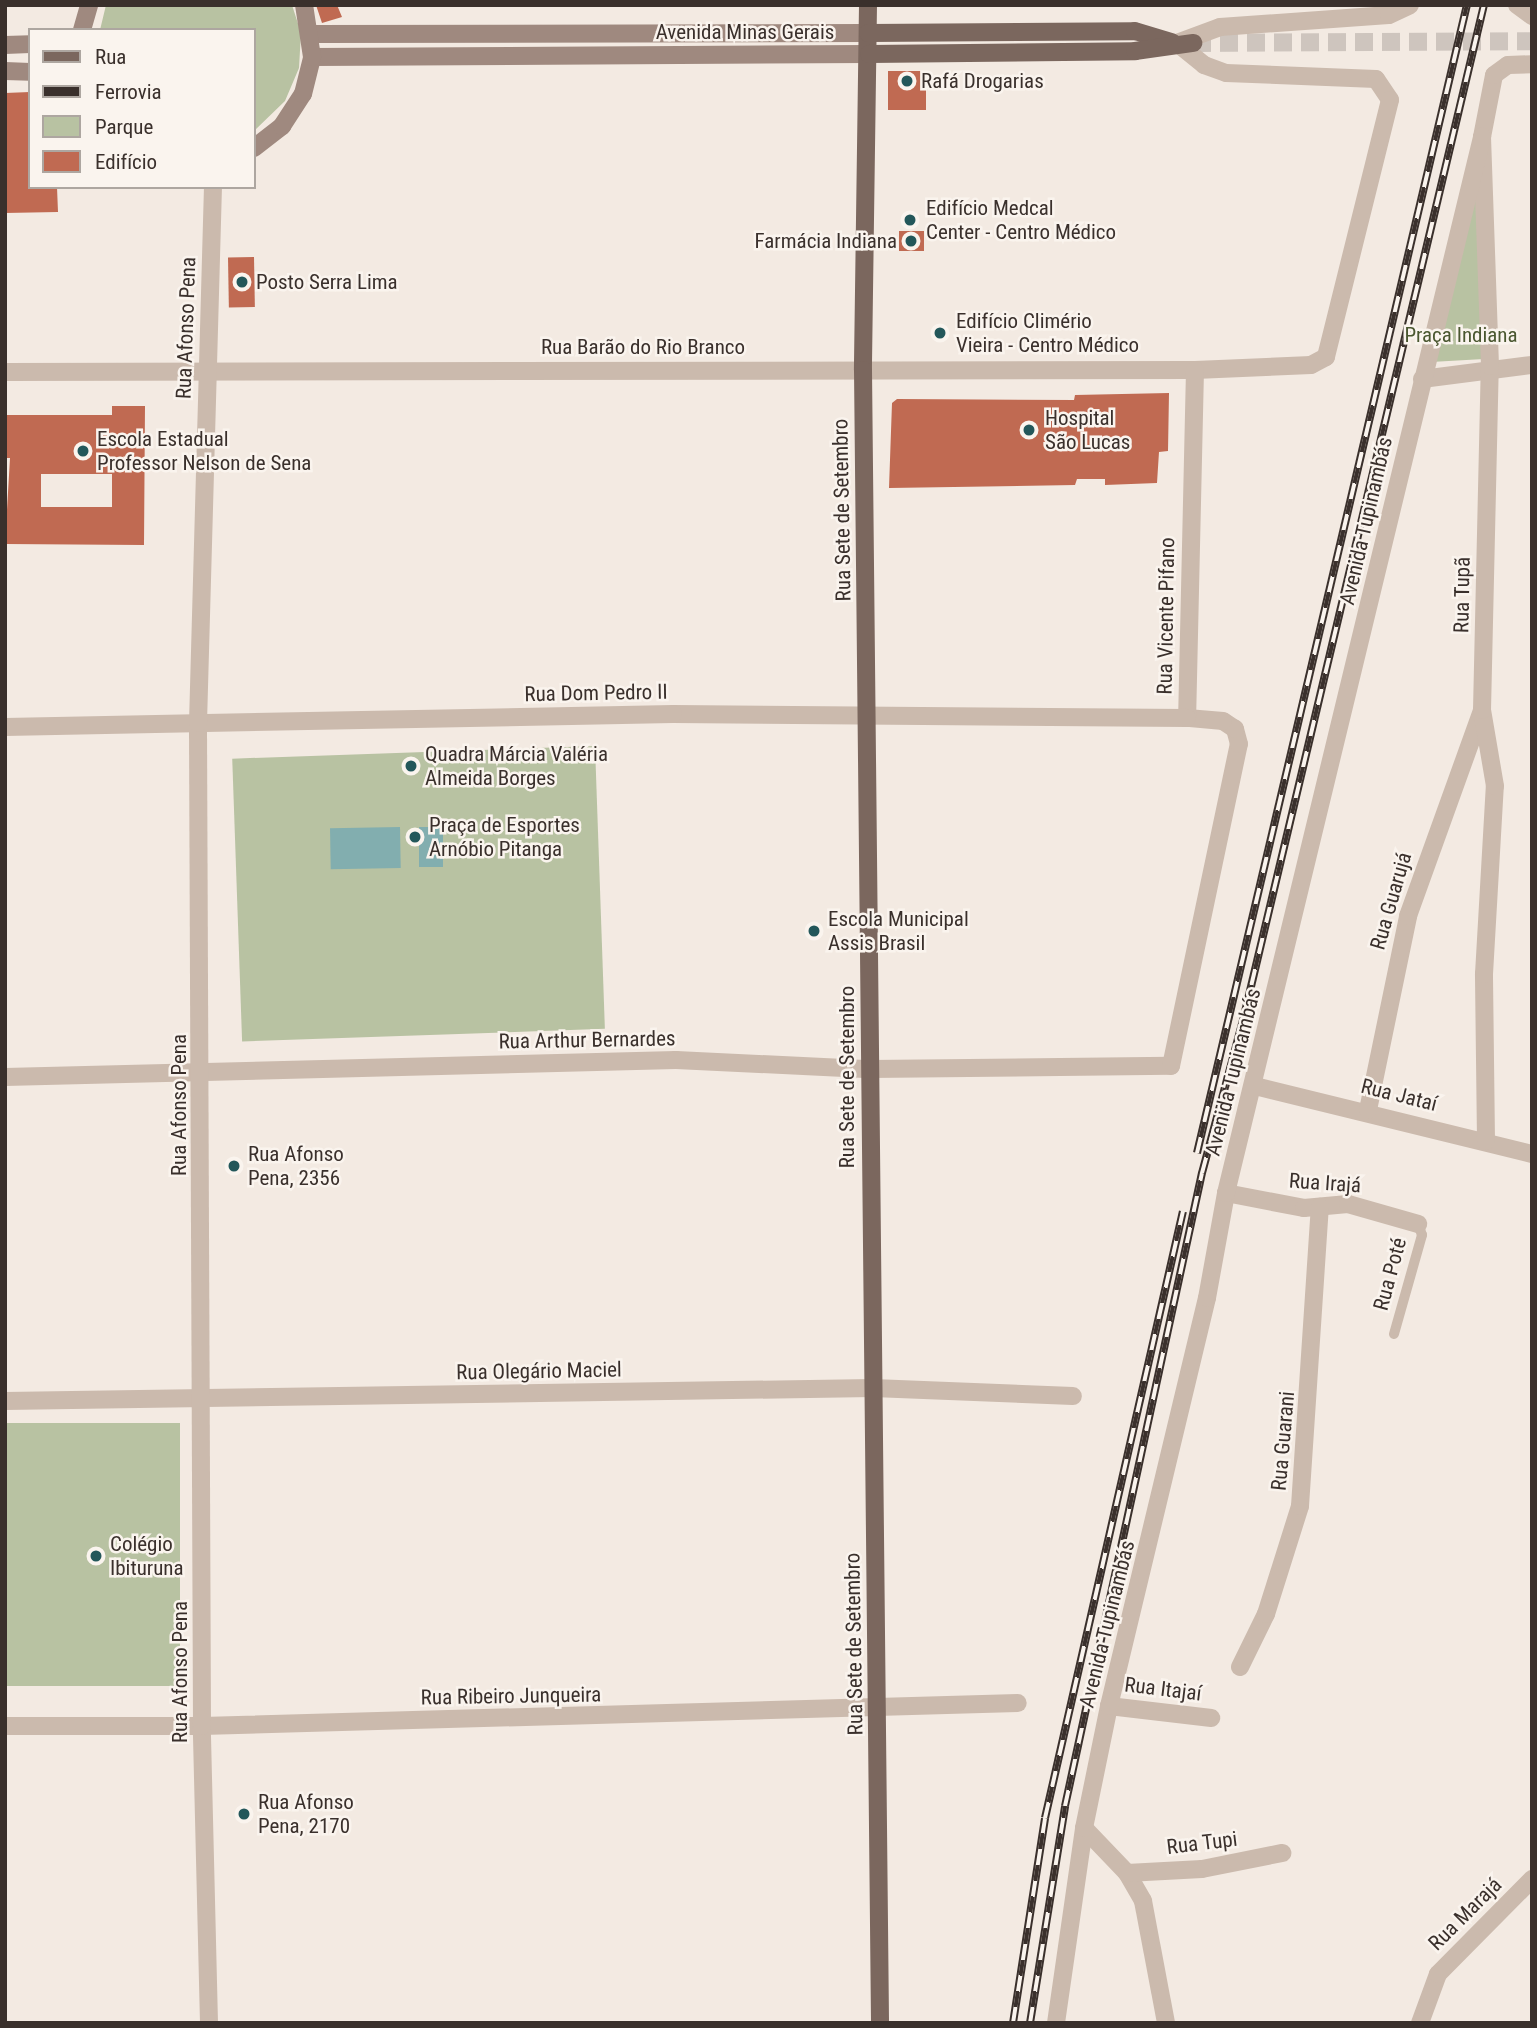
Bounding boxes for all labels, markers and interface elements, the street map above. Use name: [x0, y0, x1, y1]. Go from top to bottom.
street label: Avenida Minas Gerais: [656, 19, 834, 45]
legend: [28, 28, 256, 189]
text: Rua: [95, 45, 126, 69]
place label: Rafá Drogarias: [921, 68, 1044, 94]
marker: Rafá Drogarias: [899, 73, 915, 89]
text: Ferrovia: [95, 80, 162, 104]
text: Parque: [95, 115, 153, 139]
text: Edifício: [95, 150, 157, 174]
place label: Edifício Medcal Center - Centro Médico: [926, 195, 1116, 245]
marker: Edifício Medcal Center - Centro Médico: [900, 210, 920, 230]
place label: Farmácia Indiana: [755, 228, 897, 254]
marker: Farmácia Indiana: [903, 233, 919, 249]
street label: Rua Afonso Pena: [171, 257, 201, 399]
place label: Posto Serra Lima: [256, 269, 398, 295]
marker: Posto Serra Lima: [234, 274, 250, 290]
place label: Edifício Climério Vieira - Centro Médico: [956, 308, 1139, 358]
park label: Praça Indiana: [1404, 322, 1518, 348]
marker: Edifício Climério Vieira - Centro Médico: [930, 323, 950, 343]
street label: Rua Barão do Rio Branco: [541, 334, 745, 360]
place label: Hospital São Lucas: [1045, 405, 1130, 455]
street label: Rua Sete de Setembro: [828, 419, 856, 601]
marker: Hospital São Lucas: [1019, 420, 1039, 440]
place label: Escola Estadual Professor Nelson de Sena: [97, 426, 311, 476]
street label: Avenida Tupinambás: [1334, 434, 1398, 608]
marker: Escola Estadual Professor Nelson de Sena: [75, 443, 91, 459]
street label: Rua Vicente Pifano: [1152, 537, 1180, 695]
street label: Rua Tupã: [1449, 556, 1475, 634]
street label: Rua Dom Pedro II: [524, 679, 668, 707]
place label: Quadra Márcia Valéria Almeida Borges: [425, 741, 608, 791]
marker: Quadra Márcia Valéria Almeida Borges: [403, 758, 419, 774]
place label: Praça de Esportes Arnóbio Pitanga: [429, 812, 580, 862]
marker: Praça de Esportes Arnóbio Pitanga: [407, 829, 423, 845]
street label: Rua Guarujá: [1365, 849, 1417, 953]
place label: Escola Municipal Assis Brasil: [828, 906, 969, 956]
marker: Escola Municipal Assis Brasil: [806, 923, 822, 939]
street label: Rua Sete de Setembro: [834, 986, 860, 1168]
street label: Avenida Tupinambás: [1200, 986, 1266, 1158]
street label: Rua Arthur Bernardes: [498, 1026, 676, 1054]
street label: Rua Afonso Pena: [166, 1034, 192, 1176]
street label: Rua Jataí: [1358, 1073, 1440, 1117]
place label: Rua Afonso Pena, 2356: [248, 1141, 344, 1191]
marker: Rua Afonso Pena, 2356: [226, 1158, 242, 1174]
street label: Rua Irajá: [1288, 1168, 1362, 1198]
street label: Rua Poté: [1368, 1235, 1412, 1313]
street label: Rua Olegário Maciel: [456, 1357, 622, 1385]
street label: Rua Guarani: [1266, 1390, 1300, 1492]
place label: Colégio Ibituruna: [110, 1531, 184, 1581]
street label: Avenida Tupinambás: [1074, 1538, 1140, 1710]
marker: Colégio Ibituruna: [88, 1548, 104, 1564]
street label: Rua Sete de Setembro: [840, 1553, 868, 1735]
street label: Rua Afonso Pena: [167, 1601, 193, 1743]
street label: Rua Itajaí: [1123, 1672, 1203, 1706]
street label: Rua Ribeiro Junqueira: [421, 1682, 601, 1710]
place label: Rua Afonso Pena, 2170: [258, 1789, 354, 1839]
marker: Rua Afonso Pena, 2170: [236, 1806, 252, 1822]
street label: Rua Tupi: [1165, 1826, 1239, 1860]
street label: Rua Marajá: [1423, 1872, 1507, 1956]

